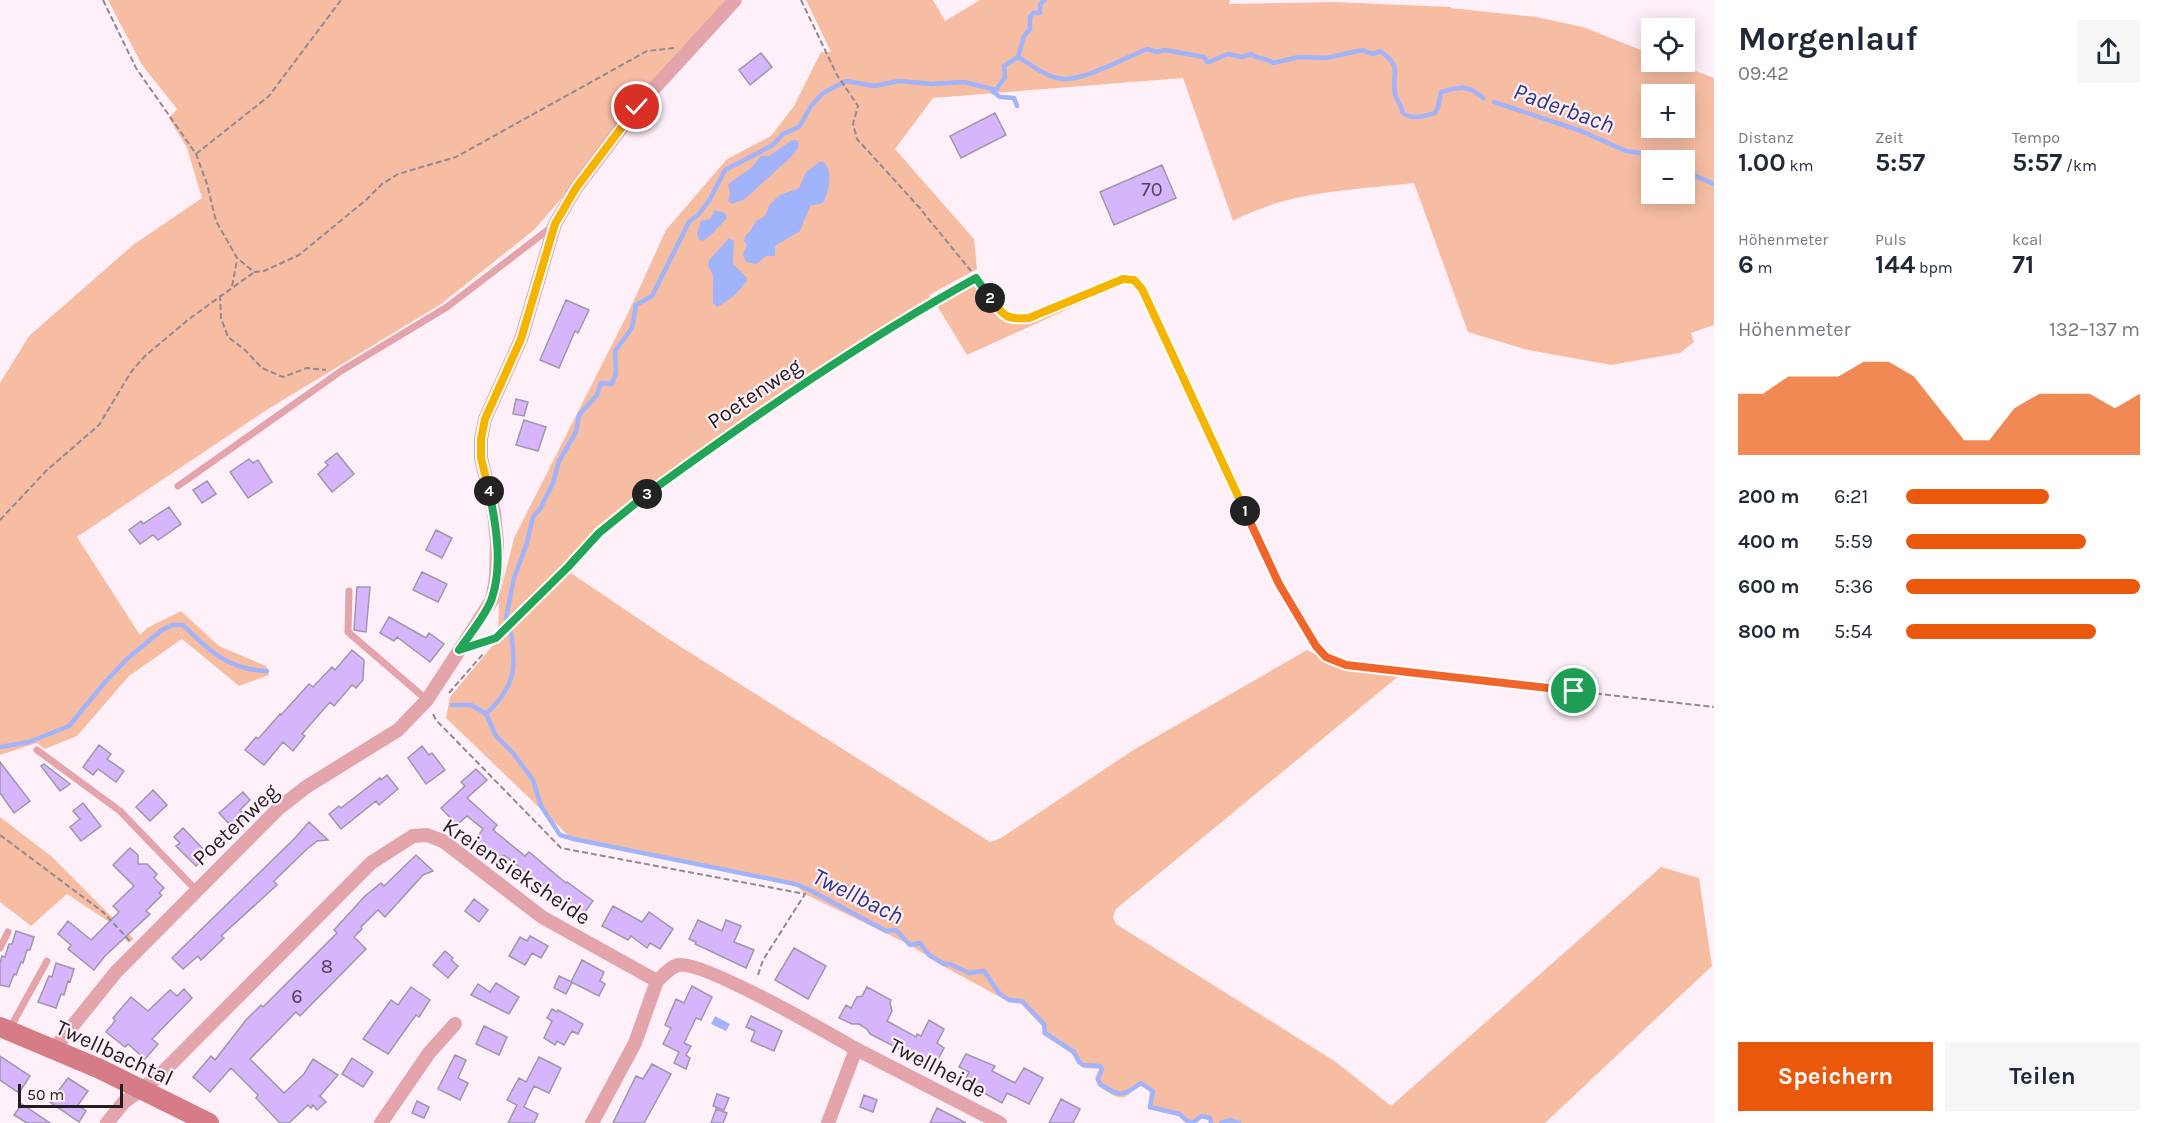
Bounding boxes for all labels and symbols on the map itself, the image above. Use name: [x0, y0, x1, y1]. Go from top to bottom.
water label: Paderbach: [1510, 77, 1618, 139]
pin: [611, 81, 662, 132]
house number: 70: [1141, 178, 1163, 201]
pin: 2: [975, 283, 1005, 313]
street label: Poetenweg: [703, 353, 807, 435]
pin: 4: [474, 476, 504, 506]
pin: 3: [632, 479, 662, 509]
pin: 1: [1230, 496, 1260, 526]
pin: [1548, 665, 1599, 716]
street label: Poetenweg: [187, 778, 284, 871]
street label: Kreiensieksheide: [438, 813, 595, 931]
water label: Twellbach: [808, 862, 908, 930]
house number: 8: [321, 955, 333, 978]
house number: 6: [291, 985, 303, 1008]
street label: Twellbachtal: [52, 1014, 177, 1091]
street label: Twellheide: [885, 1032, 990, 1103]
scale bar: [18, 1081, 123, 1108]

